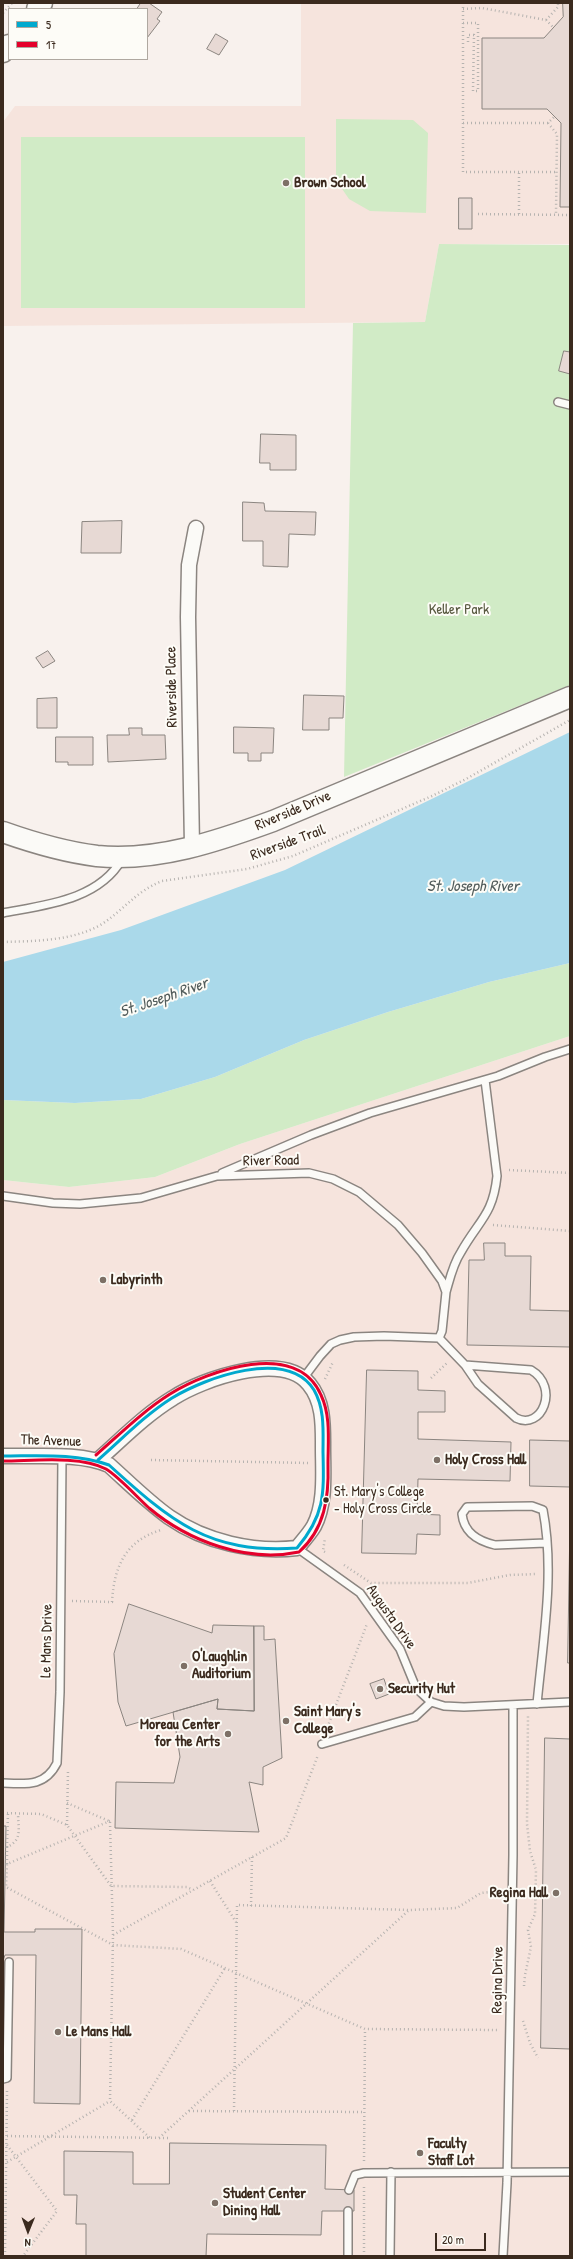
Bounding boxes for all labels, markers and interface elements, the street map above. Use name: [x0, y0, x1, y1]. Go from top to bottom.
legend: [8, 8, 148, 60]
text: 5: [46, 16, 51, 33]
text: 17: [46, 36, 56, 53]
place label: Brown School: [294, 174, 366, 192]
marker: Brown School: [281, 178, 291, 188]
park label: Keller Park: [429, 601, 489, 619]
street label: Riverside Place: [162, 646, 182, 728]
street label: Riverside Drive: [252, 787, 334, 835]
street label: Riverside Trail: [248, 821, 328, 865]
water label: St. Joseph River: [427, 877, 519, 897]
water label: St. Joseph River: [117, 974, 211, 1022]
street label: River Road: [243, 1152, 299, 1170]
place label: Labyrinth: [111, 1271, 162, 1289]
marker: Labyrinth: [98, 1275, 108, 1285]
street label: The Avenue: [20, 1431, 82, 1451]
place label: Holy Cross Hall: [445, 1451, 526, 1469]
marker: Holy Cross Hall: [432, 1455, 442, 1465]
place label: St. Mary's College - Holy Cross Circle: [334, 1484, 432, 1516]
marker: St. Mary's College - Holy Cross Circle: [321, 1495, 331, 1505]
street label: Augusta Drive: [362, 1581, 420, 1653]
street label: Le Mans Drive: [37, 1604, 57, 1678]
place label: O'Laughlin Auditorium: [192, 1648, 251, 1683]
marker: O'Laughlin Auditorium: [179, 1661, 189, 1671]
place label: Security Hut: [388, 1680, 455, 1698]
marker: Security Hut: [375, 1684, 385, 1694]
place label: Saint Mary's College: [294, 1703, 361, 1738]
place label: Moreau Center for the Arts: [140, 1716, 220, 1751]
marker: Saint Mary's College: [281, 1716, 291, 1726]
marker: Moreau Center for the Arts: [223, 1729, 233, 1739]
place label: Regina Hall: [490, 1884, 548, 1902]
marker: Regina Hall: [551, 1888, 561, 1898]
street label: Regina Drive: [488, 1946, 508, 2014]
place label: Le Mans Hall: [66, 2023, 131, 2041]
marker: Le Mans Hall: [53, 2027, 63, 2037]
place label: Faculty Staff Lot: [428, 2135, 474, 2170]
marker: Faculty Staff Lot: [415, 2148, 425, 2158]
place label: Student Center Dining Hall: [223, 2185, 306, 2220]
marker: Student Center Dining Hall: [210, 2198, 220, 2208]
north arrow: [8, 2211, 48, 2251]
scale bar: [437, 2225, 488, 2251]
text: 20 m: [442, 2231, 464, 2248]
text: N: [25, 2236, 31, 2250]

